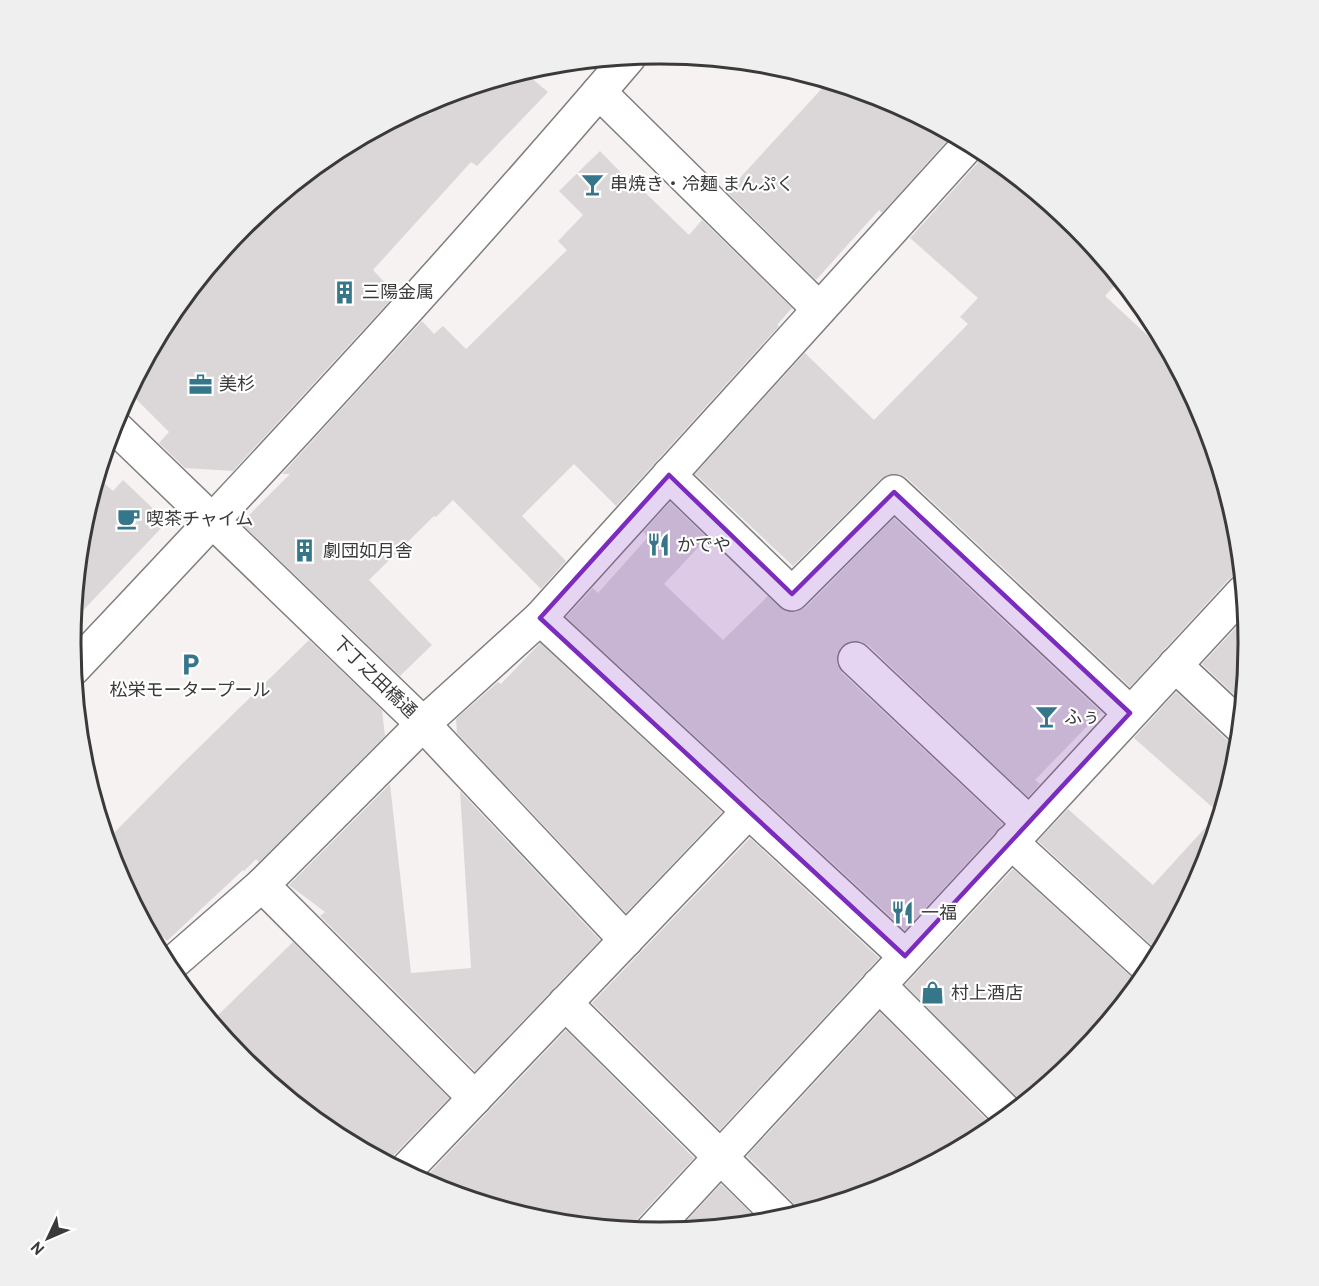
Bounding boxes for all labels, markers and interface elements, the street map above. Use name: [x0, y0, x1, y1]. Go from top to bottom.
bar icon: 串焼き・冷麺 まんぷく: [579, 171, 605, 197]
place label: 串焼き・冷麺 まんぷく: [610, 174, 794, 197]
building icon: 三陽金属: [331, 279, 357, 305]
place label: 三陽金属: [362, 282, 434, 305]
office icon: 美杉: [188, 371, 214, 397]
place label: 美杉: [219, 374, 255, 397]
cafe icon: 喫茶チャイム: [115, 506, 141, 532]
place label: 喫茶チャイム: [146, 509, 253, 532]
restaurant icon: かでや: [646, 532, 672, 558]
place label: かでや: [677, 535, 731, 558]
building icon: 劇団如月舎: [292, 538, 318, 564]
place label: 劇団如月舎: [323, 541, 413, 564]
street label: 下丁之田橋通: [327, 632, 421, 724]
parking icon: 松栄モータープール: [177, 651, 203, 677]
place label: 松栄モータープール: [110, 680, 270, 703]
bar icon: ふぅ: [1033, 704, 1059, 730]
place label: ふぅ: [1064, 707, 1100, 730]
restaurant icon: 一福: [890, 900, 916, 926]
place label: 一福: [921, 903, 957, 926]
shop icon: 村上酒店: [920, 980, 946, 1006]
place label: 村上酒店: [951, 983, 1023, 1006]
north arrow: [18, 1208, 78, 1268]
text: N: [27, 1236, 50, 1258]

